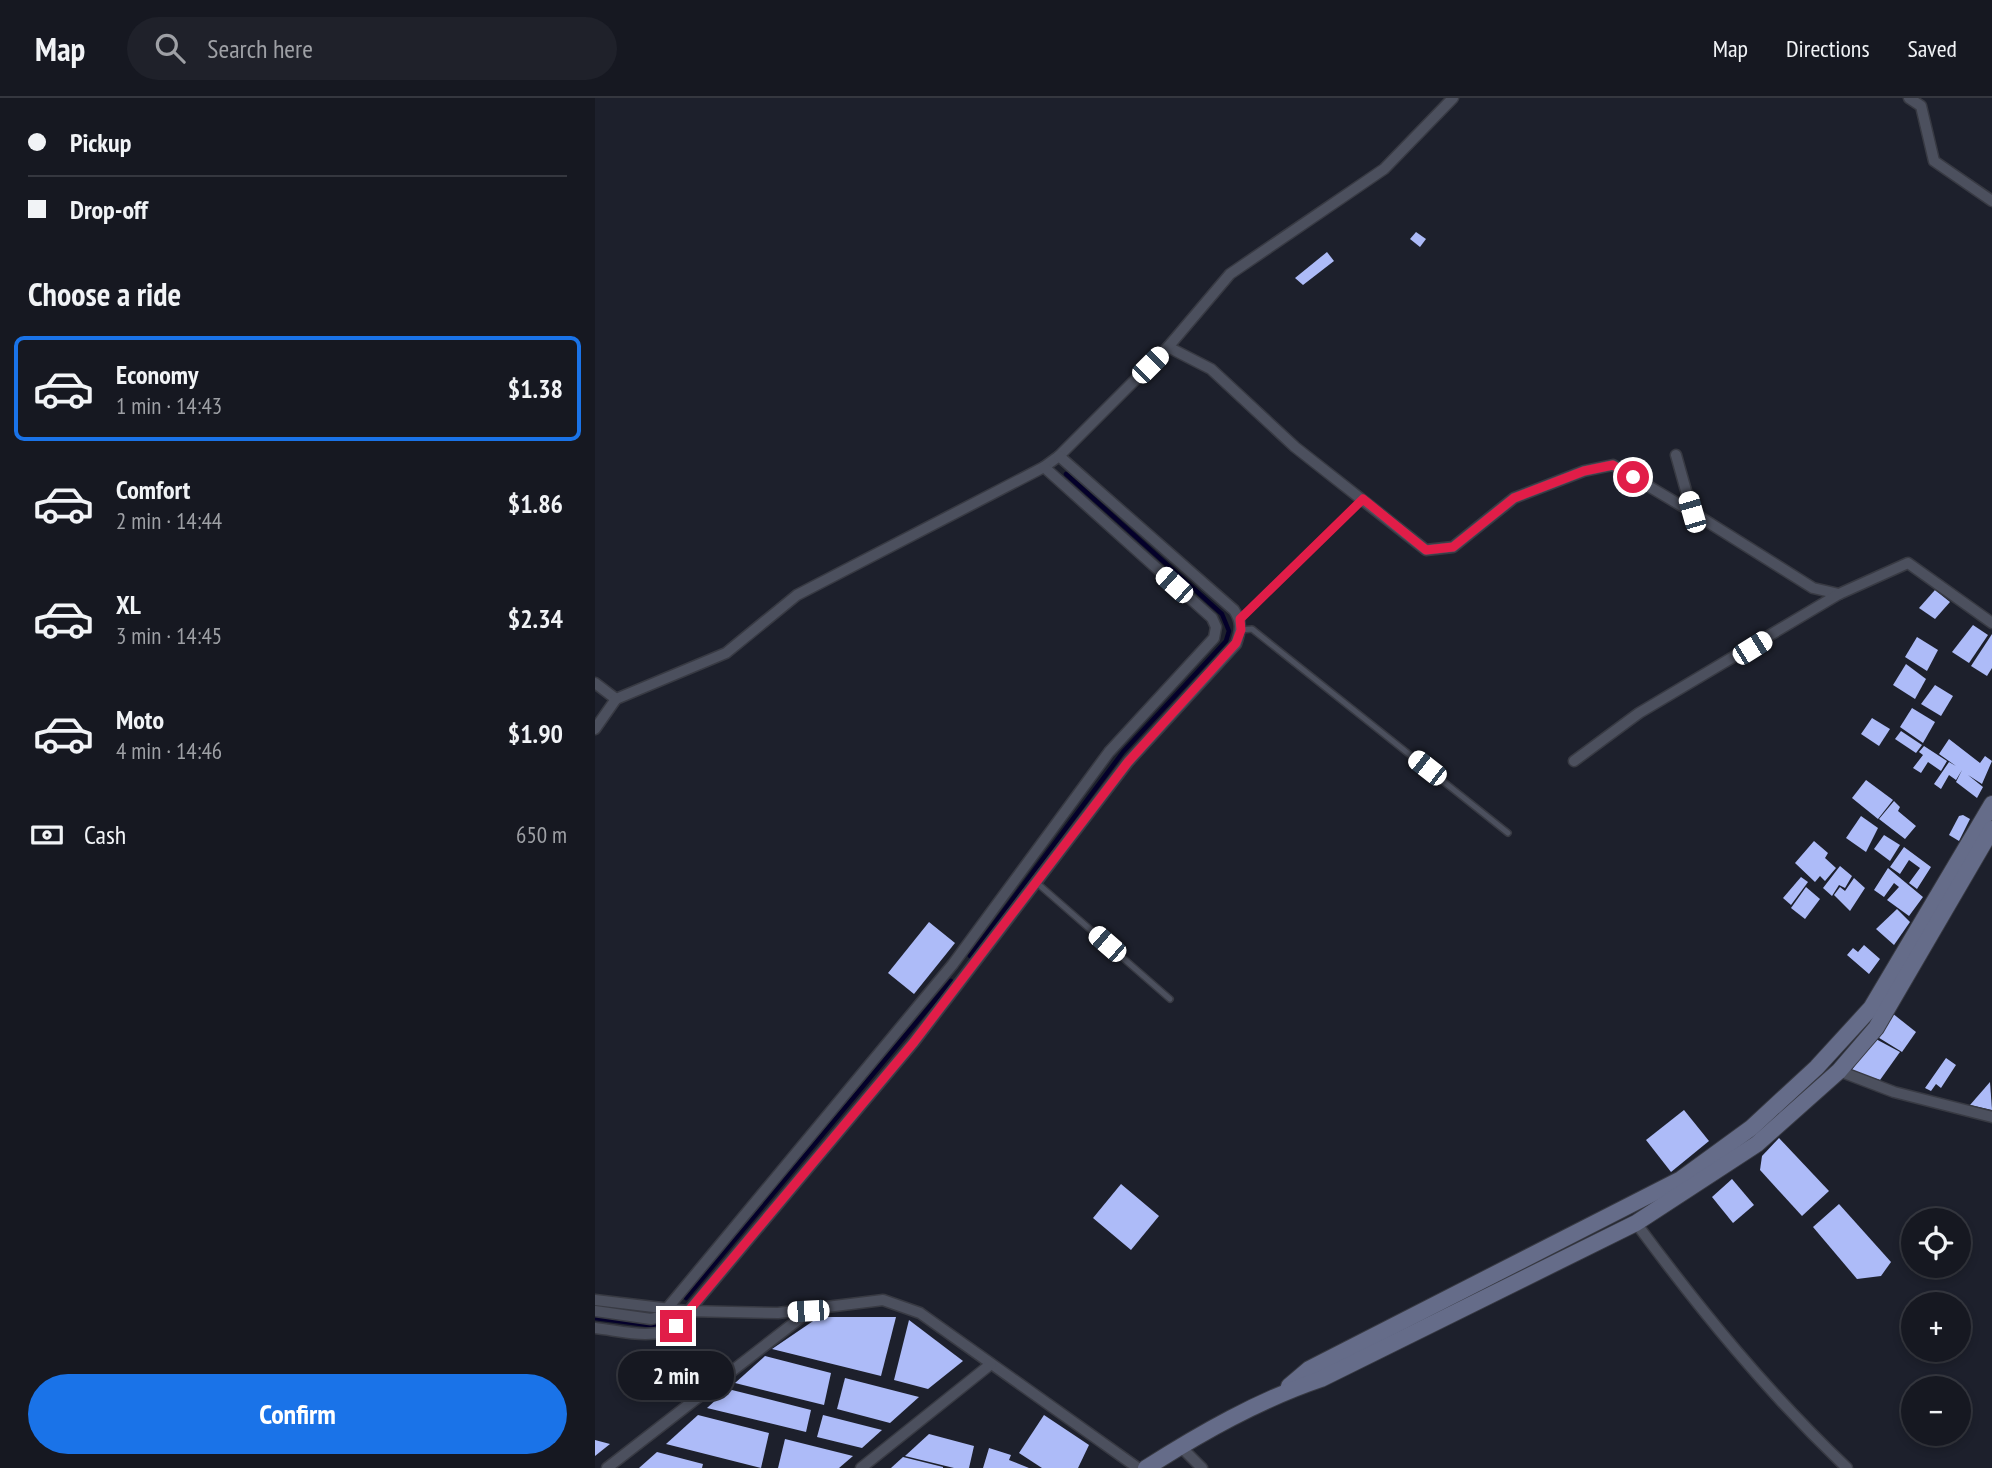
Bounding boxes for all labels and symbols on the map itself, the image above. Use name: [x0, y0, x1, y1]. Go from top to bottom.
car: [1128, 343, 1173, 387]
route start: [1617, 461, 1649, 493]
car: [1677, 489, 1708, 535]
car: [1152, 563, 1197, 607]
car: [1729, 628, 1776, 668]
car: [1404, 747, 1451, 789]
car: [1085, 922, 1130, 966]
car: [787, 1299, 830, 1323]
route end: [660, 1310, 692, 1342]
callout: 2 min: [618, 1350, 734, 1400]

